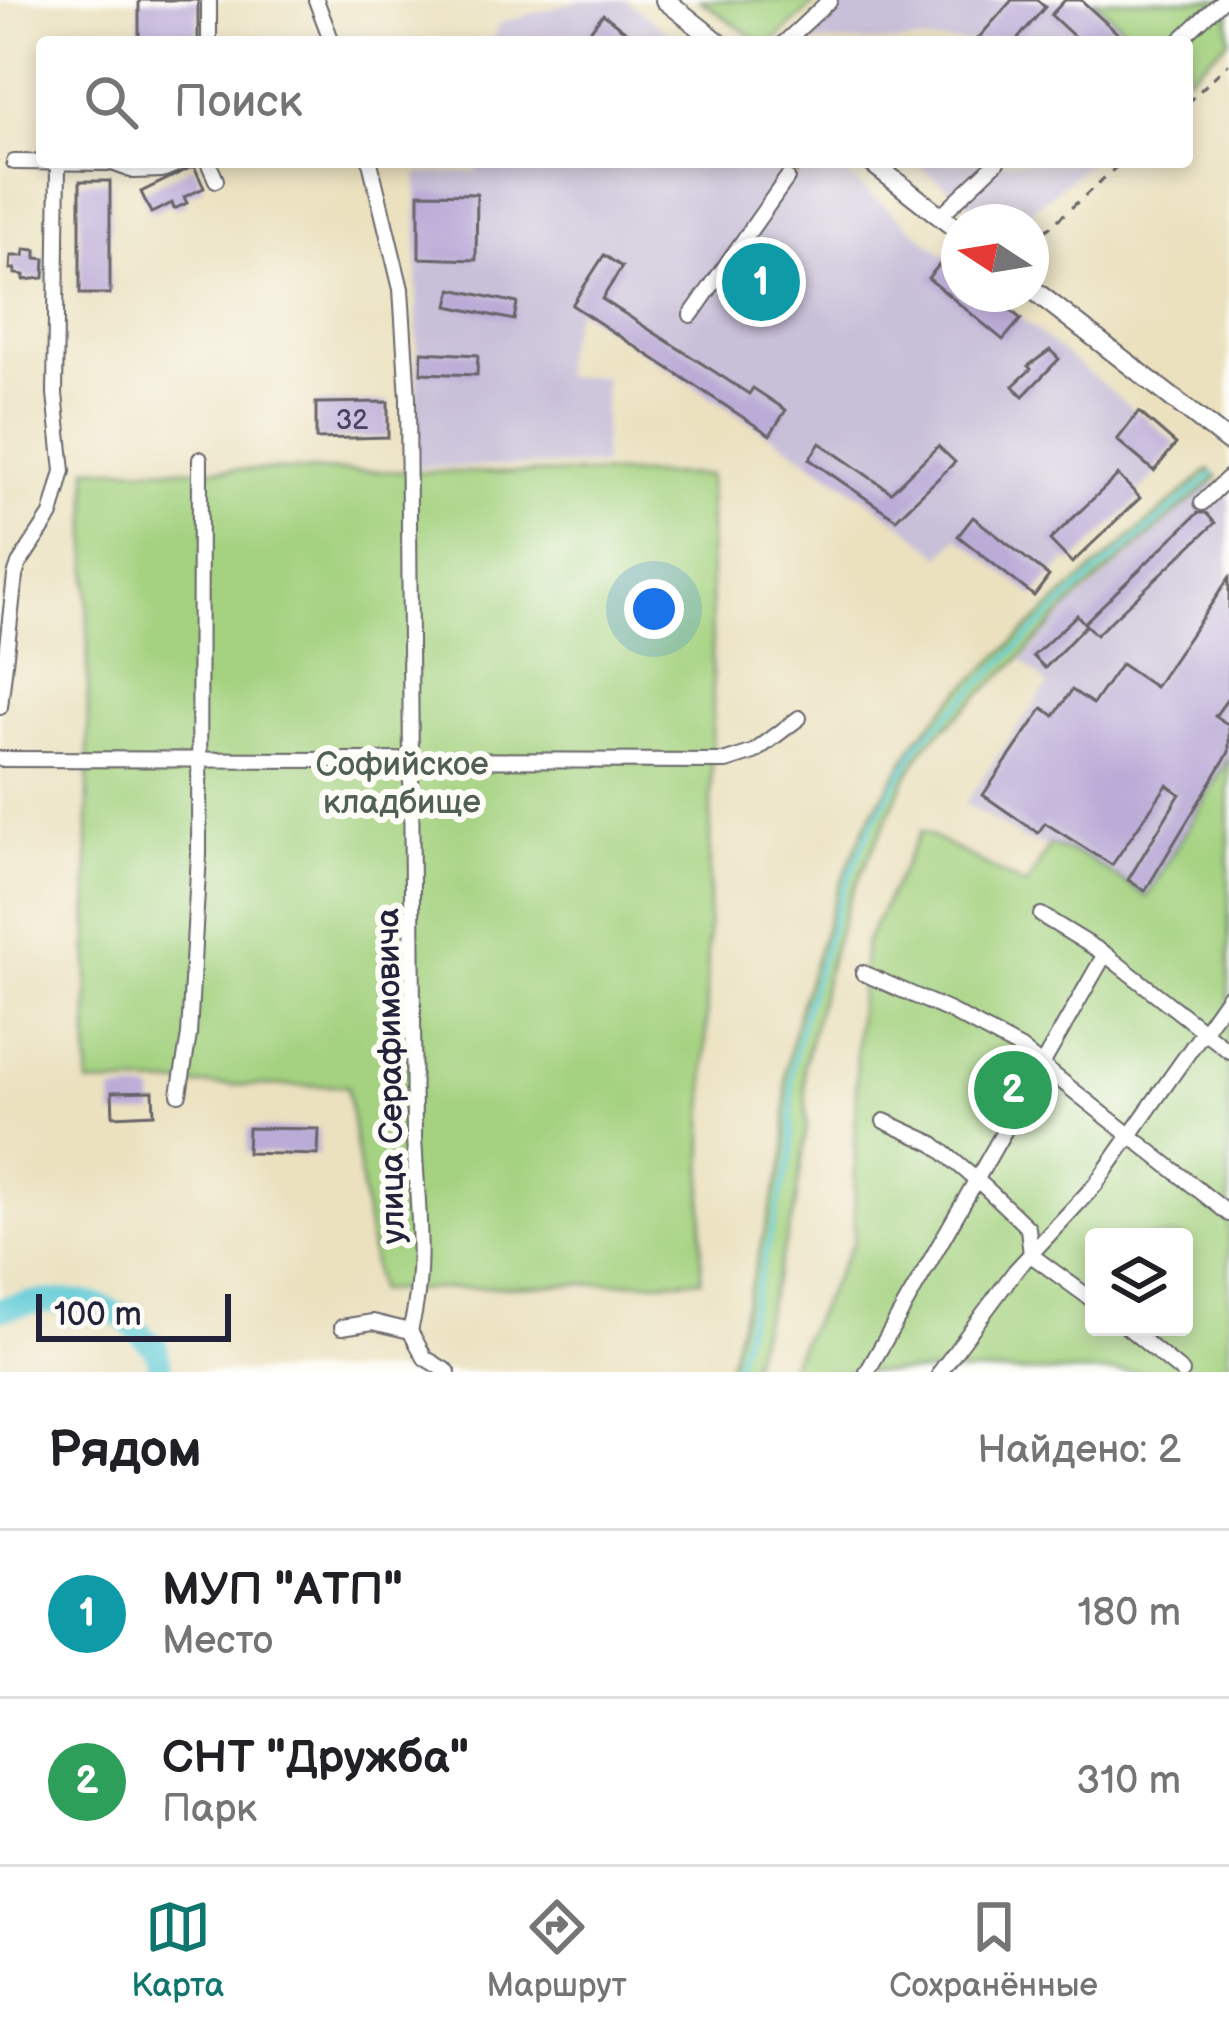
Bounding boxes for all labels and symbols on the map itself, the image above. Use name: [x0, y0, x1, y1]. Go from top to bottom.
north arrow: [941, 204, 1049, 312]
pin: 1: [722, 237, 800, 327]
house number: 32: [336, 405, 368, 437]
your location: [624, 579, 684, 639]
park label: Софийское кладбище: [315, 745, 489, 823]
street label: улица Серафимовича: [368, 907, 414, 1244]
pin: 2: [974, 1045, 1052, 1135]
scale bar: [36, 1288, 231, 1341]

